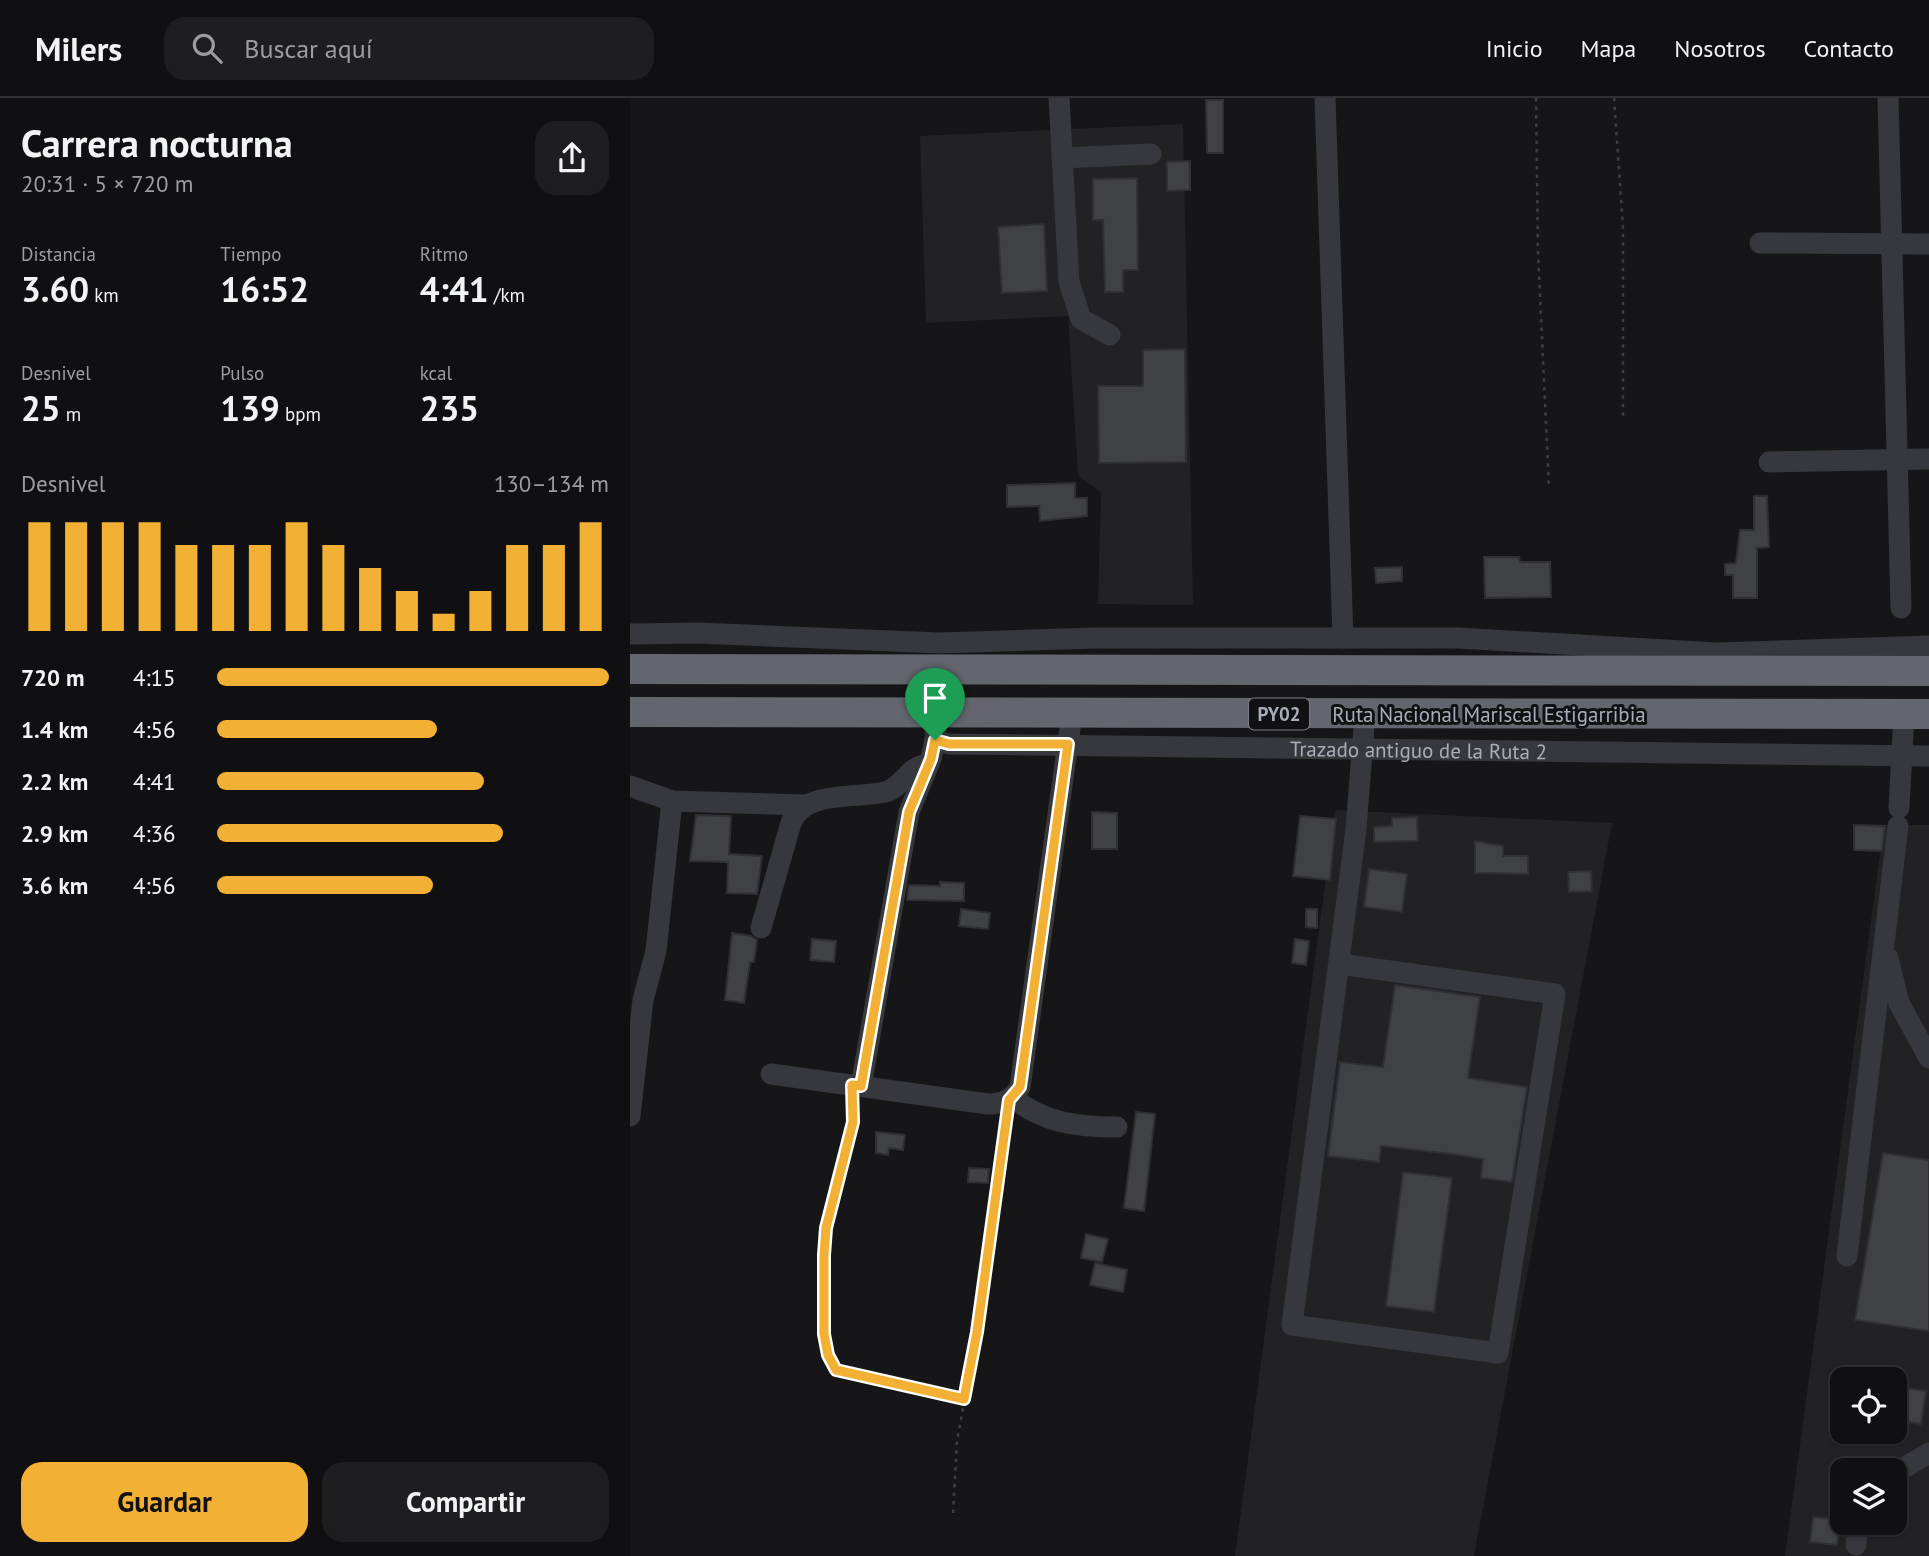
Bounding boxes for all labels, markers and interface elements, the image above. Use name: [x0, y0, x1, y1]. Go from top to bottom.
search box: [164, 17, 654, 80]
text: Milers: [35, 27, 122, 70]
icon: search: [188, 29, 226, 67]
text: Buscar aquí: [244, 32, 373, 65]
text: Inicio: [1486, 33, 1543, 64]
text: Mapa: [1581, 33, 1636, 64]
text: Nosotros: [1674, 33, 1766, 64]
text: Contacto: [1804, 33, 1894, 64]
text: Carrera nocturna: [21, 118, 293, 167]
button: share: [535, 121, 609, 195]
text: 20:31 · 5 × 720 m: [21, 169, 193, 198]
text: Distancia: [21, 242, 96, 266]
text: Tiempo: [220, 242, 282, 266]
text: Ritmo: [420, 242, 468, 266]
text: 3.60: [21, 266, 89, 312]
text: 16:52: [220, 266, 309, 312]
text: 4:41: [420, 266, 489, 312]
text: km: [89, 283, 119, 307]
text: /km: [489, 283, 525, 307]
text: Desnivel: [21, 361, 91, 385]
text: Pulso: [220, 361, 264, 385]
text: kcal: [420, 361, 452, 385]
text: 25: [21, 385, 61, 431]
text: 139: [220, 385, 280, 431]
text: 235: [420, 385, 479, 431]
text: m: [61, 402, 81, 426]
text: bpm: [280, 402, 321, 426]
text: Desnivel: [21, 469, 105, 498]
text: 130–134 m: [494, 469, 609, 498]
text: 720 m: [21, 663, 84, 692]
text: 4:15: [133, 663, 176, 692]
pin: [905, 668, 965, 740]
icon: arrive: [916, 679, 954, 717]
road number: PY02: [1249, 698, 1309, 730]
street label: Ruta Nacional Mariscal Estigarribia: [1332, 701, 1646, 728]
text: 1.4 km: [21, 715, 88, 744]
text: 4:56: [133, 715, 176, 744]
street label: Trazado antiguo de la Ruta 2: [1290, 735, 1547, 765]
text: 2.2 km: [21, 767, 88, 796]
text: 4:41: [133, 767, 176, 796]
text: 2.9 km: [21, 819, 88, 848]
text: 4:36: [133, 819, 176, 848]
text: 3.6 km: [21, 871, 88, 900]
text: 4:56: [133, 871, 176, 900]
map controls: [1830, 1367, 1907, 1535]
button: locate: [1830, 1367, 1907, 1444]
button: layers: [1830, 1458, 1907, 1535]
button: Guardar: [21, 1462, 308, 1542]
button: Compartir: [322, 1462, 609, 1542]

